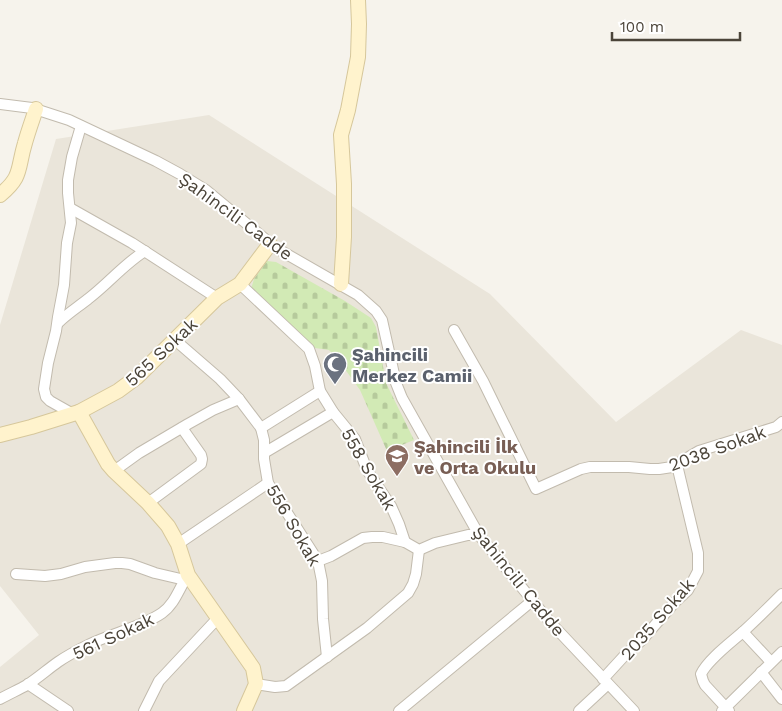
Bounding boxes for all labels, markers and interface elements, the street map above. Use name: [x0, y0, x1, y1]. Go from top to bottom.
scale bar: [612, 10, 740, 42]
text: 100 m: [620, 18, 664, 36]
street label: Şahincili Cadde: [175, 168, 297, 264]
street label: 565 Sokak: [121, 313, 201, 391]
place label: Şahincili Merkez Camii: [352, 344, 472, 386]
mosque icon: Şahincili Merkez Camii: [322, 351, 348, 385]
street label: 2038 Sokak: [666, 421, 768, 475]
street label: 558 Sokak: [337, 424, 401, 514]
place label: Şahincili İlk ve Orta Okulu: [413, 436, 536, 478]
school or university icon: Şahincili İlk ve Orta Okulu: [384, 443, 410, 477]
street label: 556 Sokak: [262, 480, 326, 570]
street label: Şahincili Cadde: [468, 522, 570, 640]
street label: 2035 Sokak: [616, 574, 698, 664]
street label: 561 Sokak: [69, 608, 157, 664]

